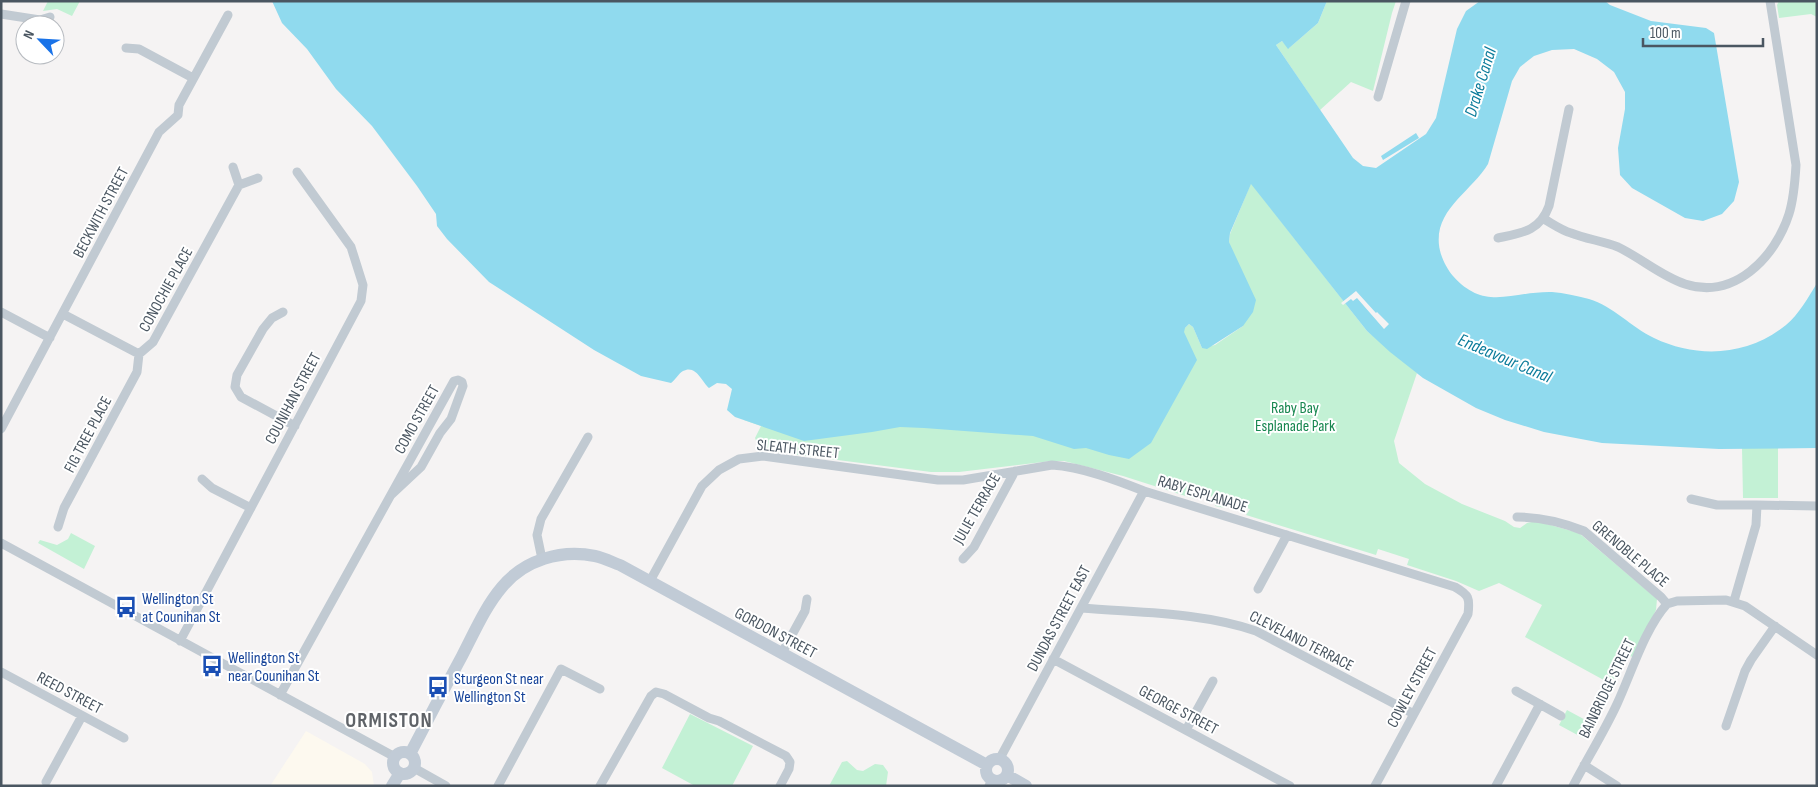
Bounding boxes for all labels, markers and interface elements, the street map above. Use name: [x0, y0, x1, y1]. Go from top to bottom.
north arrow: [15, 15, 65, 65]
scale bar: [1643, 15, 1763, 47]
text: 100 m: [1650, 24, 1681, 43]
text: N: [19, 28, 38, 42]
water label: Drake Canal: [1460, 45, 1501, 119]
street label: BECKWITH STREET: [69, 164, 133, 261]
street label: CONOCHIE PLACE: [135, 244, 197, 335]
water label: Endeavour Canal: [1455, 329, 1555, 388]
street label: COUNIHAN STREET: [261, 349, 326, 448]
street label: COMO STREET: [391, 382, 444, 457]
street label: FIG TREE PLACE: [60, 393, 116, 476]
park label: Raby Bay Esplanade Park: [1255, 399, 1335, 436]
street label: SLEATH STREET: [756, 436, 841, 463]
street label: JULIE TERRACE: [949, 470, 1005, 548]
street label: RABY ESPLANADE: [1155, 472, 1250, 517]
street label: GRENOBLE PLACE: [1588, 517, 1672, 592]
street label: DUNDAS STREET EAST: [1023, 562, 1095, 675]
place label: Wellington St at Counihan St: [142, 590, 221, 627]
bus stop icon: Wellington St at Counihan St: [113, 594, 139, 620]
street label: GORDON STREET: [731, 604, 820, 663]
street label: CLEVELAND TERRACE: [1246, 607, 1357, 676]
street label: BAINBRIDGE STREET: [1575, 635, 1640, 742]
street label: COWLEY STREET: [1383, 644, 1442, 731]
place label: Wellington St near Counihan St: [228, 649, 320, 686]
bus stop icon: Wellington St near Counihan St: [199, 653, 225, 679]
street label: REED STREET: [33, 668, 106, 719]
place label: Sturgeon St near Wellington St: [454, 670, 544, 707]
bus stop icon: Sturgeon St near Wellington St: [425, 674, 451, 700]
street label: GEORGE STREET: [1135, 682, 1222, 739]
district label: ORMISTON: [345, 708, 433, 733]

